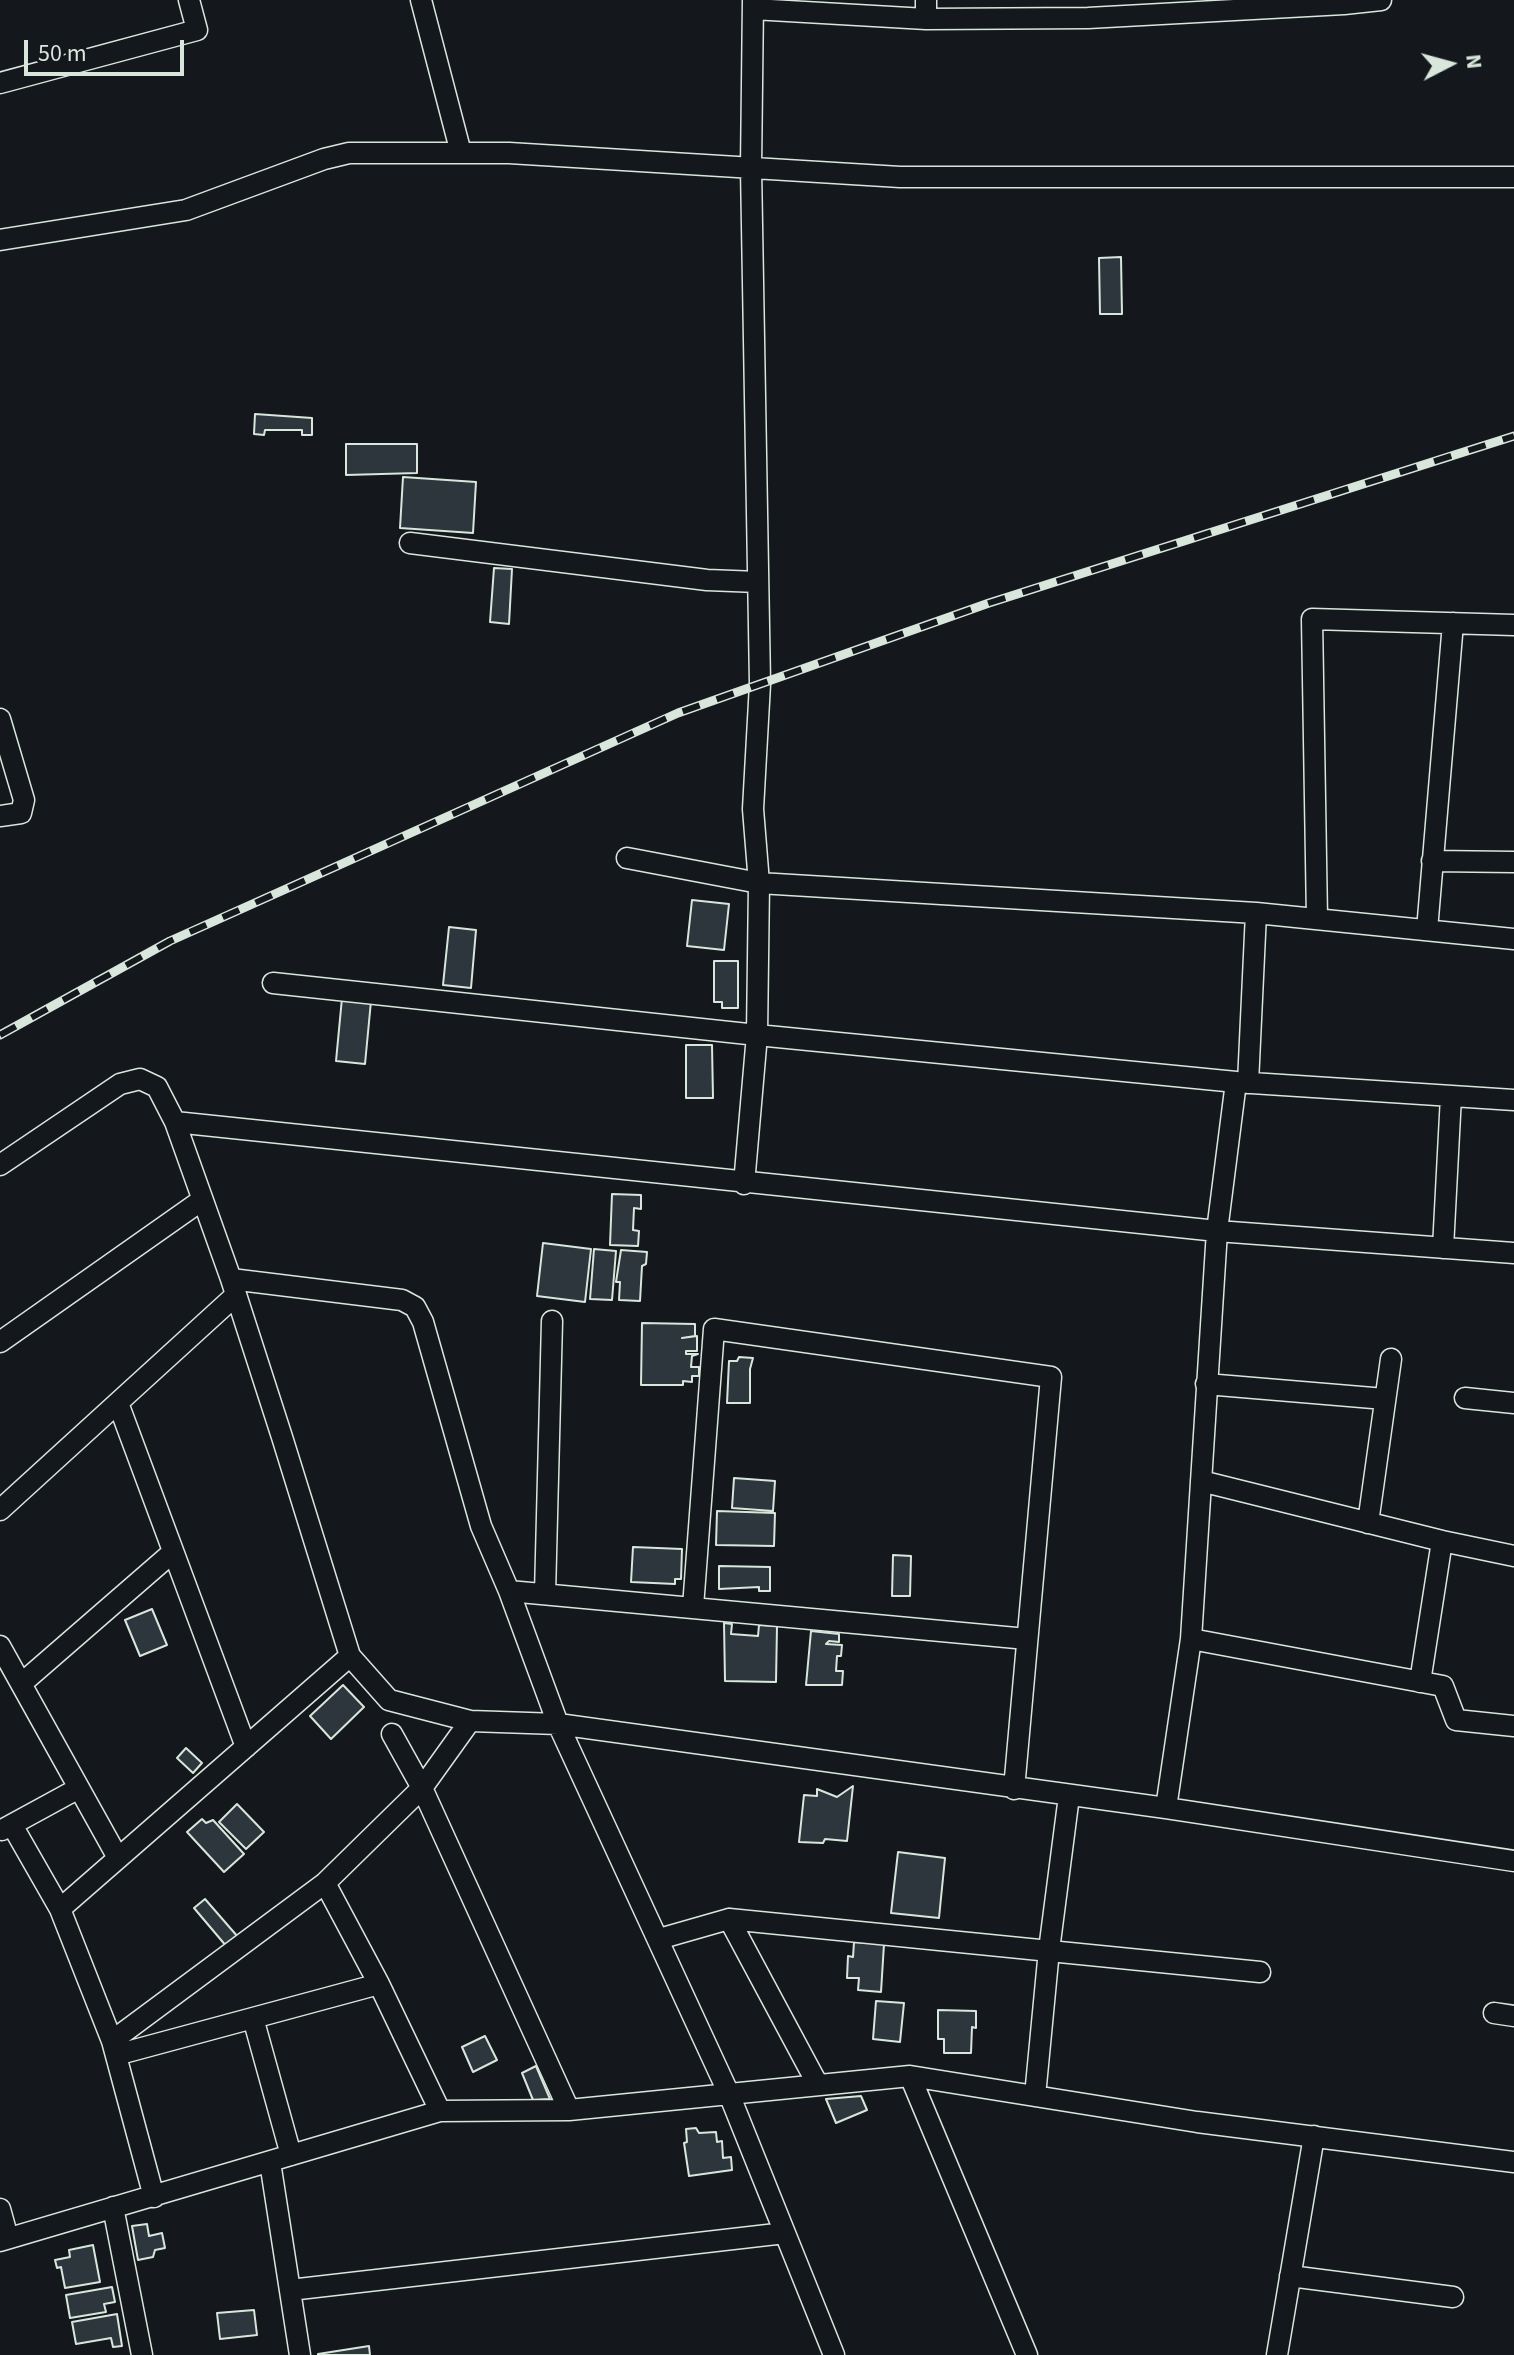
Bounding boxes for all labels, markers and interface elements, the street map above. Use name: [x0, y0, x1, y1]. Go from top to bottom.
scale bar: [28, 24, 188, 74]
north arrow: [1410, 24, 1490, 104]
text: 50 m: [38, 36, 87, 71]
text: N: [1457, 53, 1491, 70]

